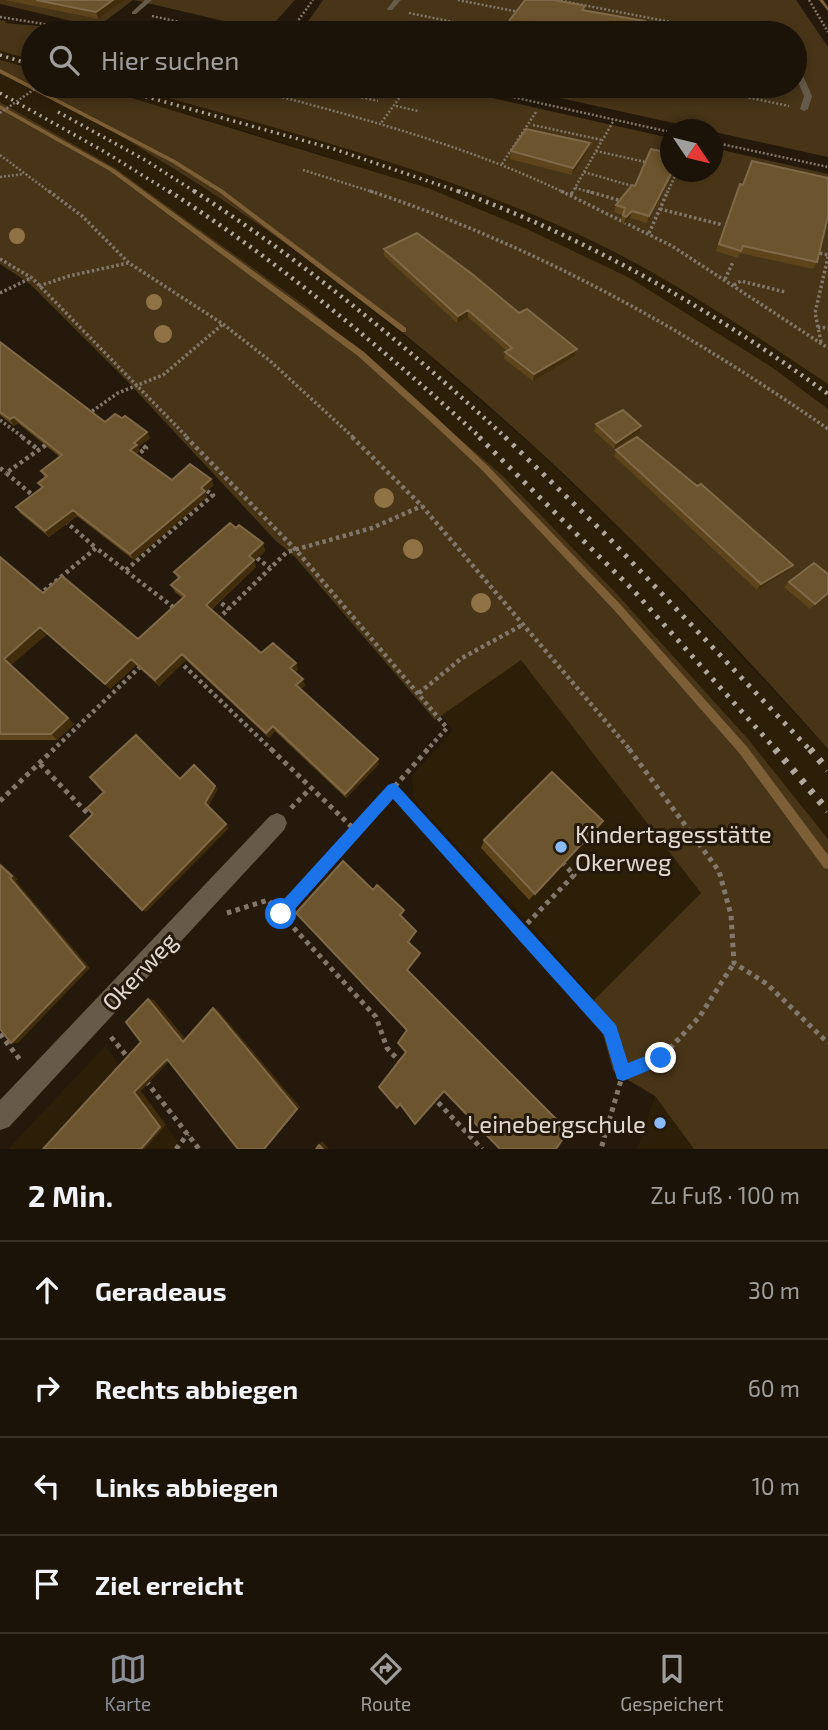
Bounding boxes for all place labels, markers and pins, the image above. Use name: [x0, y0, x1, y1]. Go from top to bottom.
place label: Kindertagesstätte Okerweg: [575, 819, 772, 876]
marker: Kindertagesstätte Okerweg: [553, 839, 569, 855]
place label: Leinebergschule: [467, 1109, 646, 1138]
marker: Leinebergschule: [652, 1115, 668, 1131]

